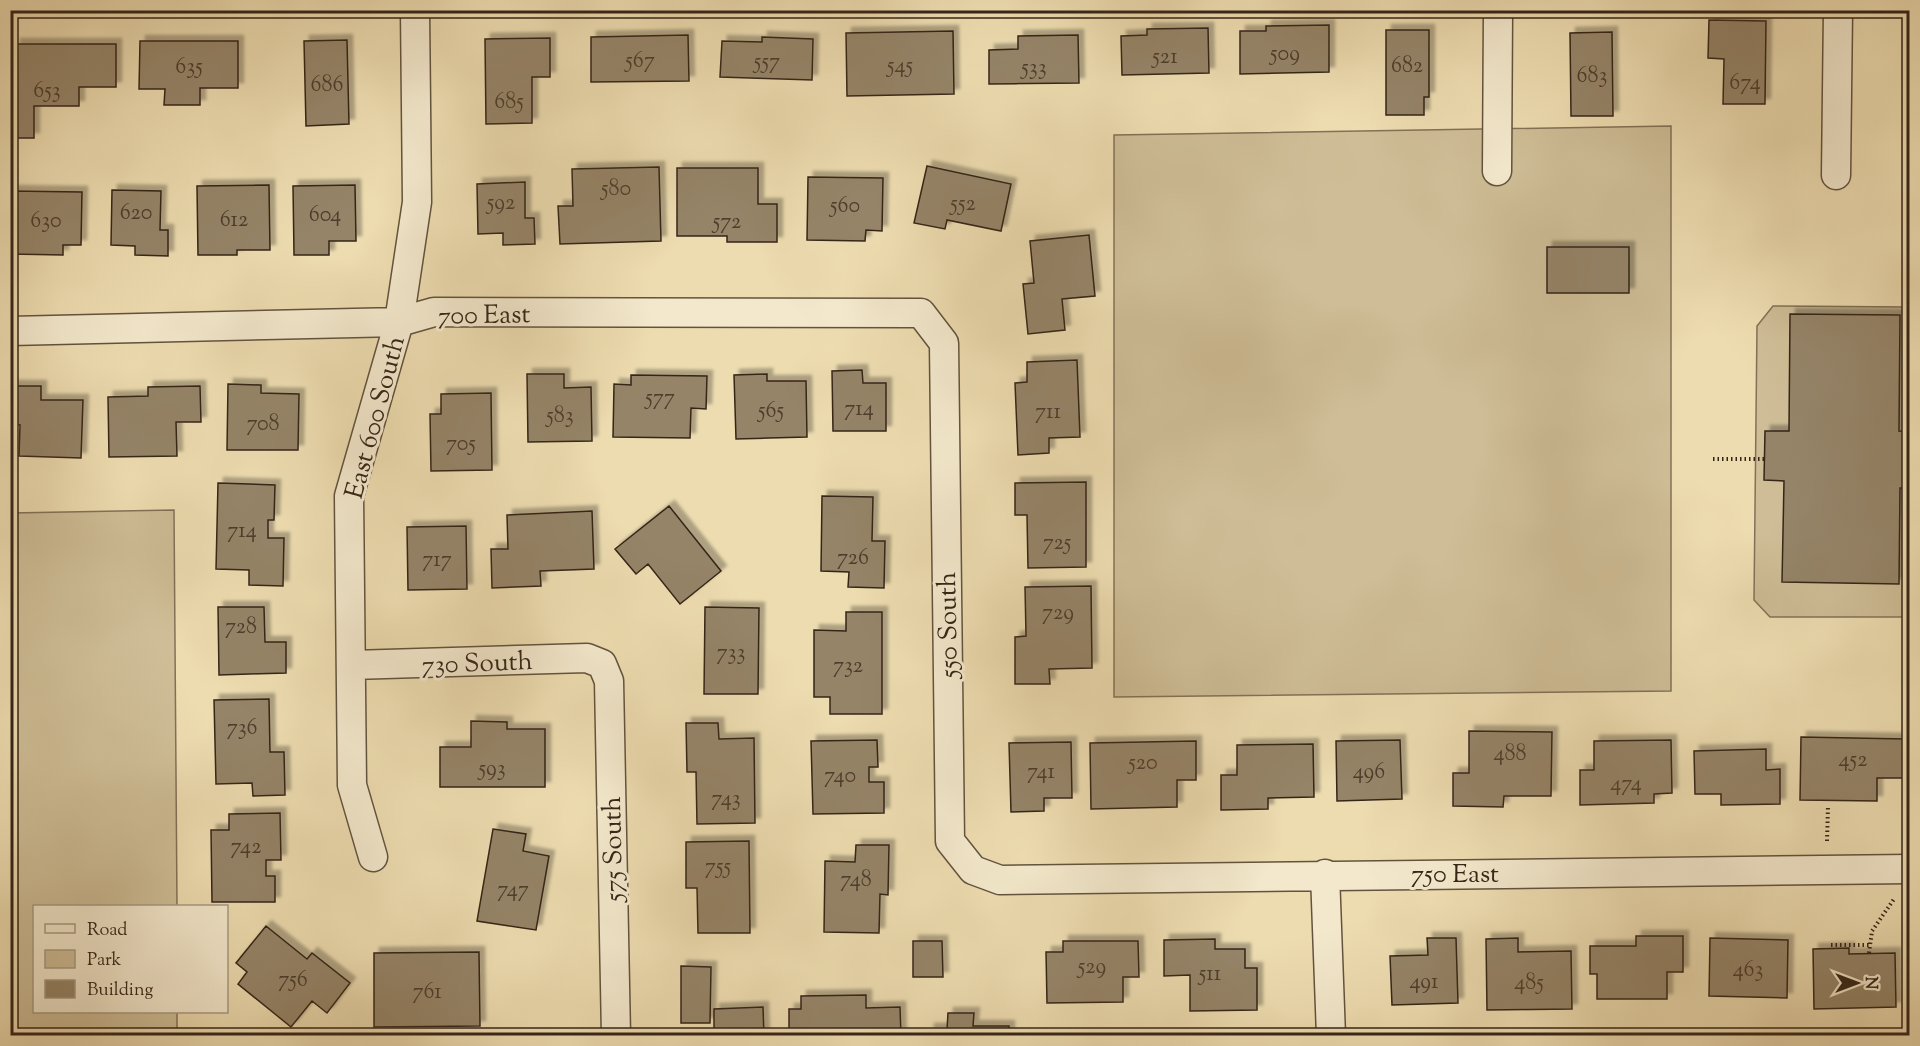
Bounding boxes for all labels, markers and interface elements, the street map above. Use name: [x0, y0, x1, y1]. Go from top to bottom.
house number: 509: [1268, 39, 1300, 71]
house number: 521: [1150, 42, 1178, 74]
house number: 567: [623, 46, 655, 78]
house number: 557: [752, 47, 780, 79]
house number: 545: [885, 51, 914, 83]
house number: 682: [1391, 51, 1423, 83]
house number: 635: [175, 52, 203, 84]
house number: 533: [1019, 53, 1047, 85]
house number: 683: [1577, 61, 1607, 93]
house number: 674: [1729, 68, 1761, 100]
house number: 686: [311, 70, 343, 102]
house number: 653: [33, 76, 61, 108]
house number: 685: [494, 87, 524, 119]
house number: 580: [599, 174, 631, 206]
house number: 592: [485, 188, 515, 220]
house number: 552: [948, 189, 976, 221]
house number: 560: [828, 191, 860, 223]
house number: 620: [120, 198, 152, 230]
house number: 604: [309, 200, 341, 232]
house number: 612: [220, 205, 248, 237]
house number: 630: [30, 206, 62, 238]
house number: 572: [711, 207, 741, 239]
street label: 700 East: [438, 297, 531, 336]
street label: East 600 South: [337, 332, 416, 503]
house number: 577: [643, 383, 675, 415]
house number: 714: [844, 394, 874, 426]
house number: 565: [756, 396, 784, 428]
house number: 711: [1035, 397, 1062, 429]
house number: 583: [544, 401, 574, 433]
house number: 708: [246, 409, 280, 441]
house number: 705: [446, 429, 476, 461]
house number: 714: [227, 516, 257, 548]
house number: 725: [1043, 528, 1072, 560]
house number: 726: [837, 543, 869, 575]
house number: 717: [422, 545, 452, 577]
street label: 550 South: [930, 572, 969, 680]
house number: 729: [1042, 598, 1074, 630]
house number: 728: [225, 612, 257, 644]
house number: 733: [717, 638, 745, 670]
street label: 730 South: [421, 644, 533, 685]
house number: 732: [833, 651, 863, 683]
house number: 736: [227, 713, 257, 745]
house number: 488: [1493, 739, 1527, 771]
house number: 452: [1839, 745, 1867, 777]
house number: 520: [1126, 748, 1158, 780]
house number: 593: [476, 754, 506, 786]
house number: 741: [1027, 757, 1056, 789]
house number: 496: [1353, 757, 1385, 789]
house number: 740: [824, 761, 856, 793]
house number: 474: [1610, 769, 1642, 801]
house number: 743: [711, 784, 741, 816]
street label: 575 South: [595, 796, 634, 904]
house number: 742: [231, 832, 261, 864]
house number: 755: [705, 852, 732, 884]
street label: 750 East: [1411, 857, 1499, 894]
house number: 748: [840, 865, 872, 897]
house number: 747: [497, 875, 529, 907]
legend: [33, 905, 228, 1013]
text: Road: [87, 918, 127, 944]
text: Park: [87, 948, 122, 974]
house number: 529: [1076, 952, 1106, 984]
north arrow: [1827, 953, 1887, 1013]
house number: 463: [1733, 955, 1763, 987]
house number: 511: [1197, 959, 1222, 991]
house number: 756: [278, 965, 308, 997]
house number: 491: [1409, 967, 1439, 999]
house number: 485: [1514, 968, 1544, 1000]
house number: 761: [412, 977, 442, 1009]
text: N: [1858, 977, 1881, 990]
text: Building: [87, 978, 153, 1004]

